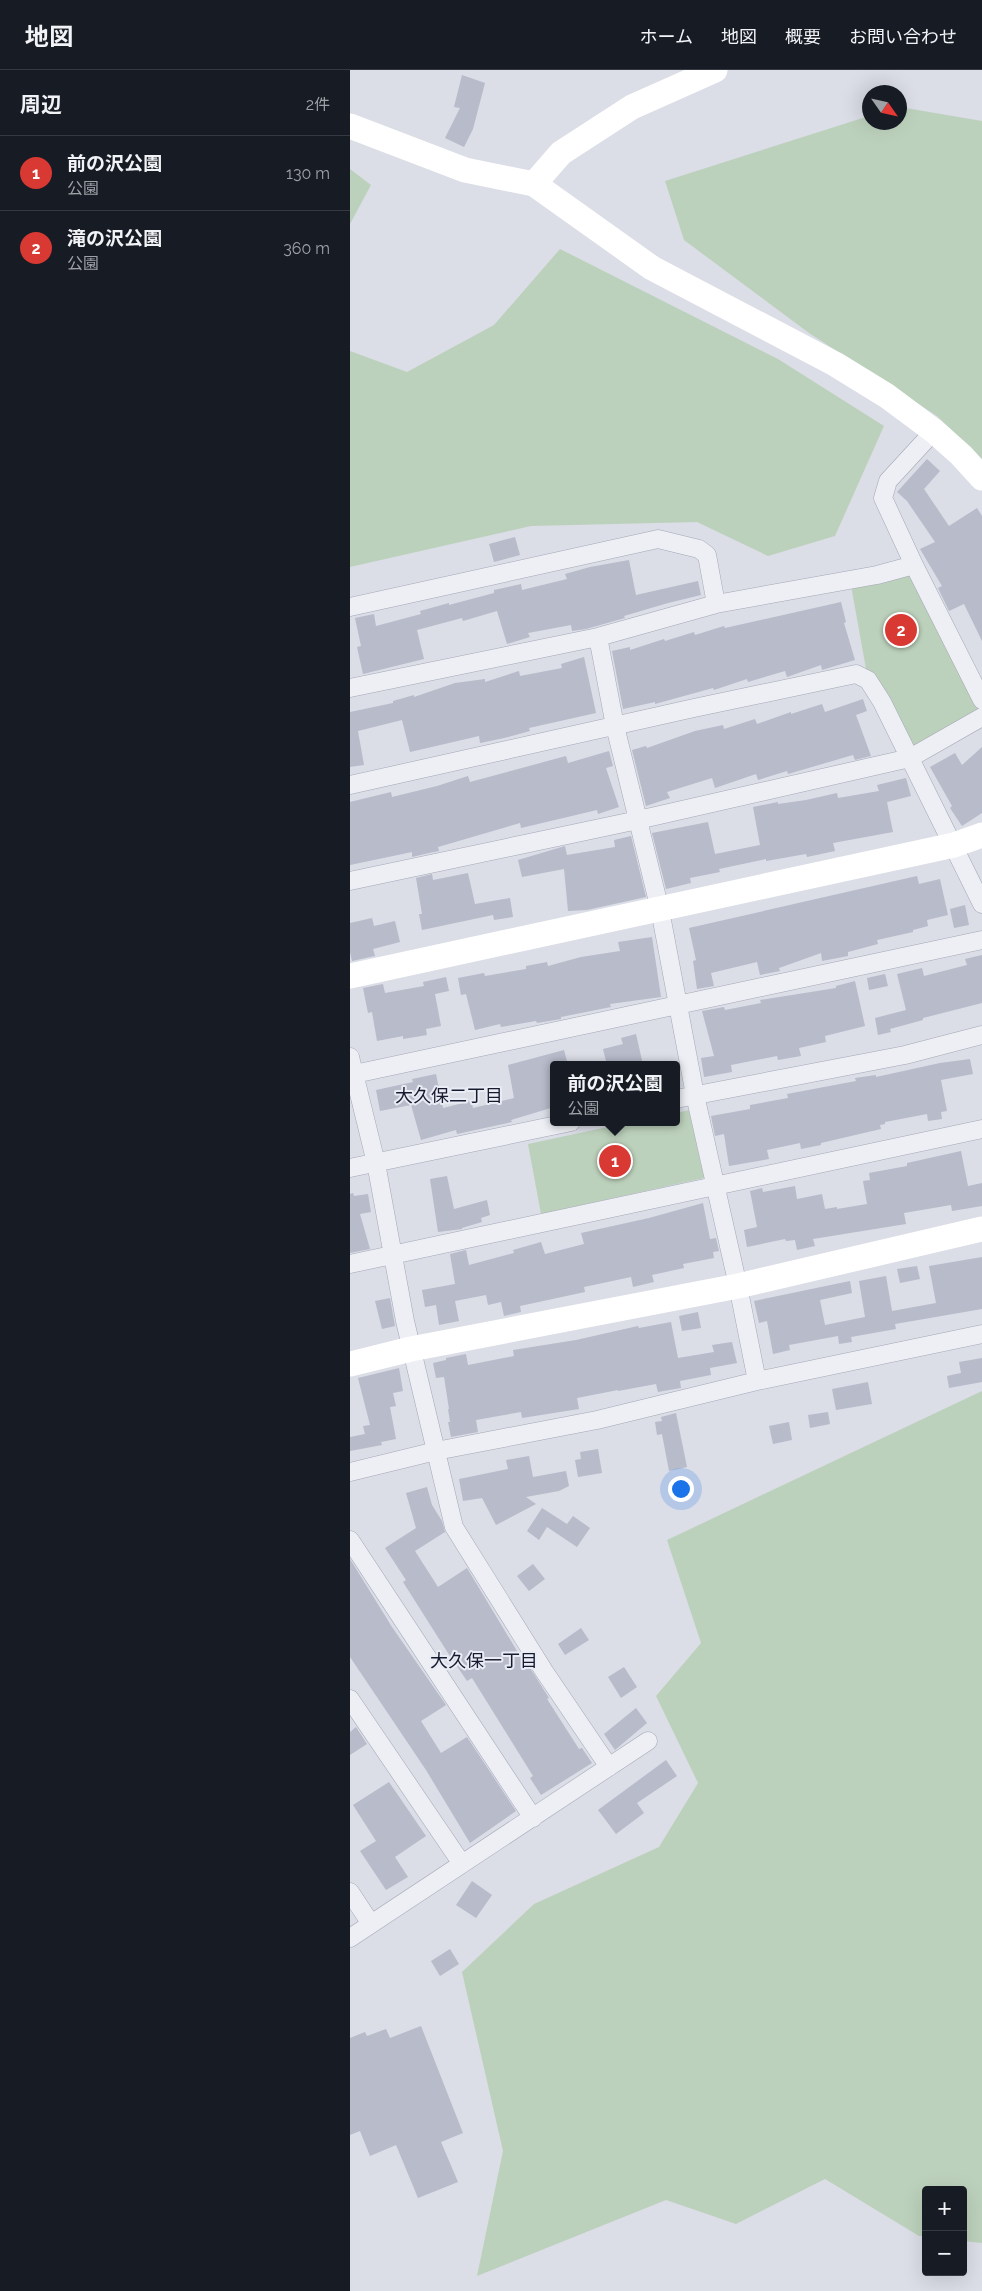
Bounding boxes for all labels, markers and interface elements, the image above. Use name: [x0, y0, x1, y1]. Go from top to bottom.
text: 地図: [25, 22, 73, 51]
text: ホーム: [640, 26, 693, 47]
text: 地図: [721, 26, 757, 47]
text: 概要: [785, 26, 821, 47]
text: お問い合わせ: [849, 26, 957, 47]
north arrow: [862, 85, 907, 130]
text: 周辺: [20, 92, 62, 117]
text: 2件: [306, 95, 330, 114]
text: 前の沢公園: [67, 152, 162, 174]
text: 1: [32, 164, 40, 183]
text: 130 m: [286, 164, 330, 183]
text: 公園: [67, 179, 99, 198]
text: 滝の沢公園: [67, 227, 162, 249]
text: 2: [31, 239, 41, 258]
text: 360 m: [283, 239, 330, 258]
text: 公園: [67, 254, 99, 273]
pin: 2: [885, 611, 917, 649]
popup: [550, 1061, 680, 1126]
text: 前の沢公園: [567, 1072, 663, 1094]
district label: 大久保二丁目: [395, 1085, 503, 1106]
text: 公園: [567, 1099, 600, 1118]
pin: 1: [599, 1142, 631, 1180]
your location: [668, 1476, 694, 1502]
district label: 大久保一丁目: [430, 1650, 538, 1671]
map controls: [922, 2186, 967, 2276]
button: +: [922, 2186, 967, 2231]
button: −: [922, 2231, 967, 2276]

